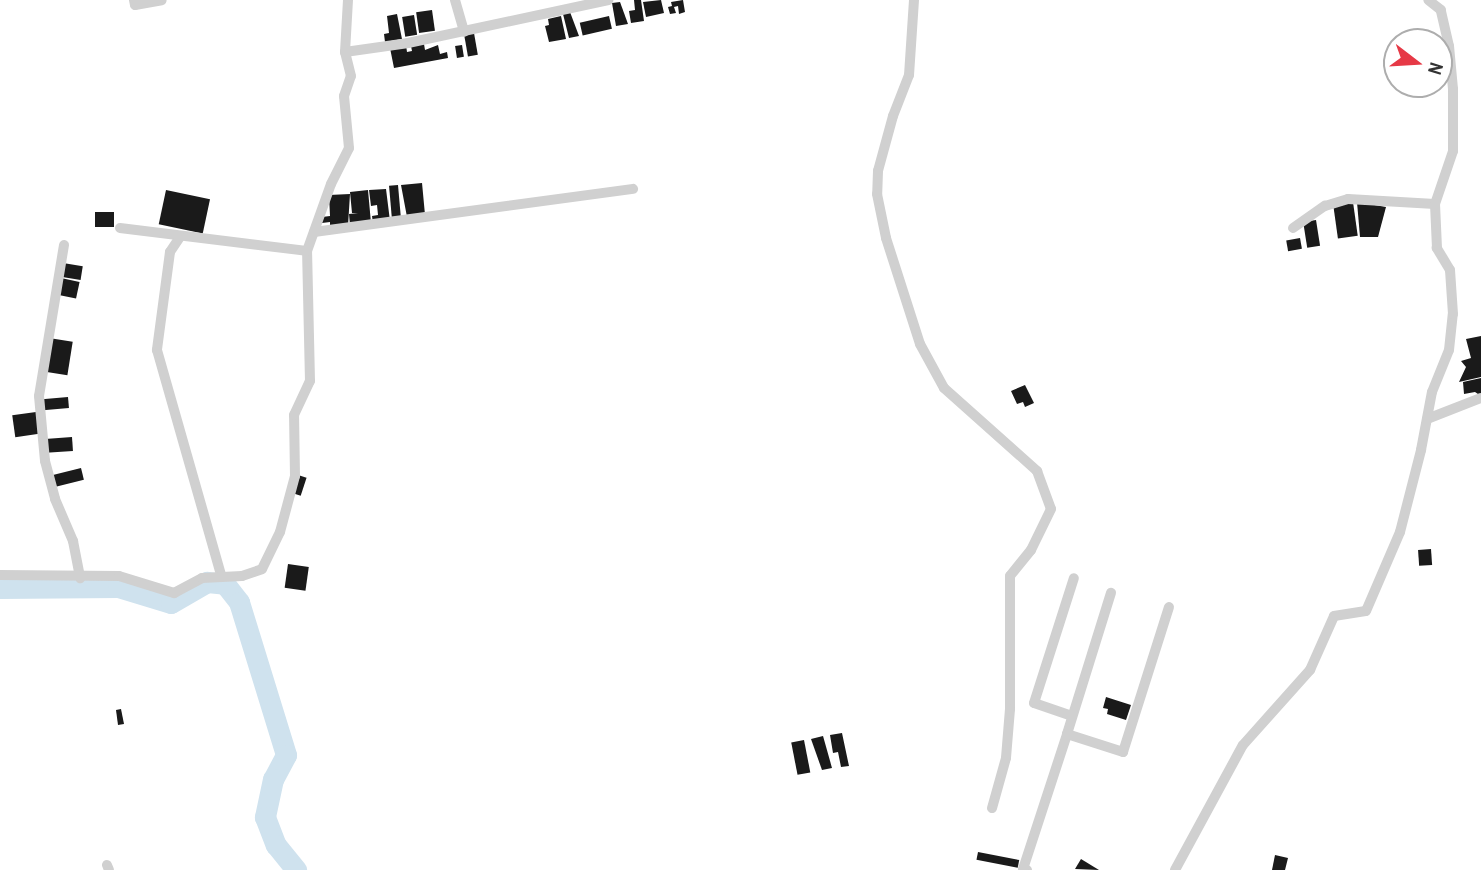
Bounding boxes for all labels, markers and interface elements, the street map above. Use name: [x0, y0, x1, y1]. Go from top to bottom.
north arrow: [1383, 28, 1453, 98]
text: N: [1422, 59, 1450, 78]

